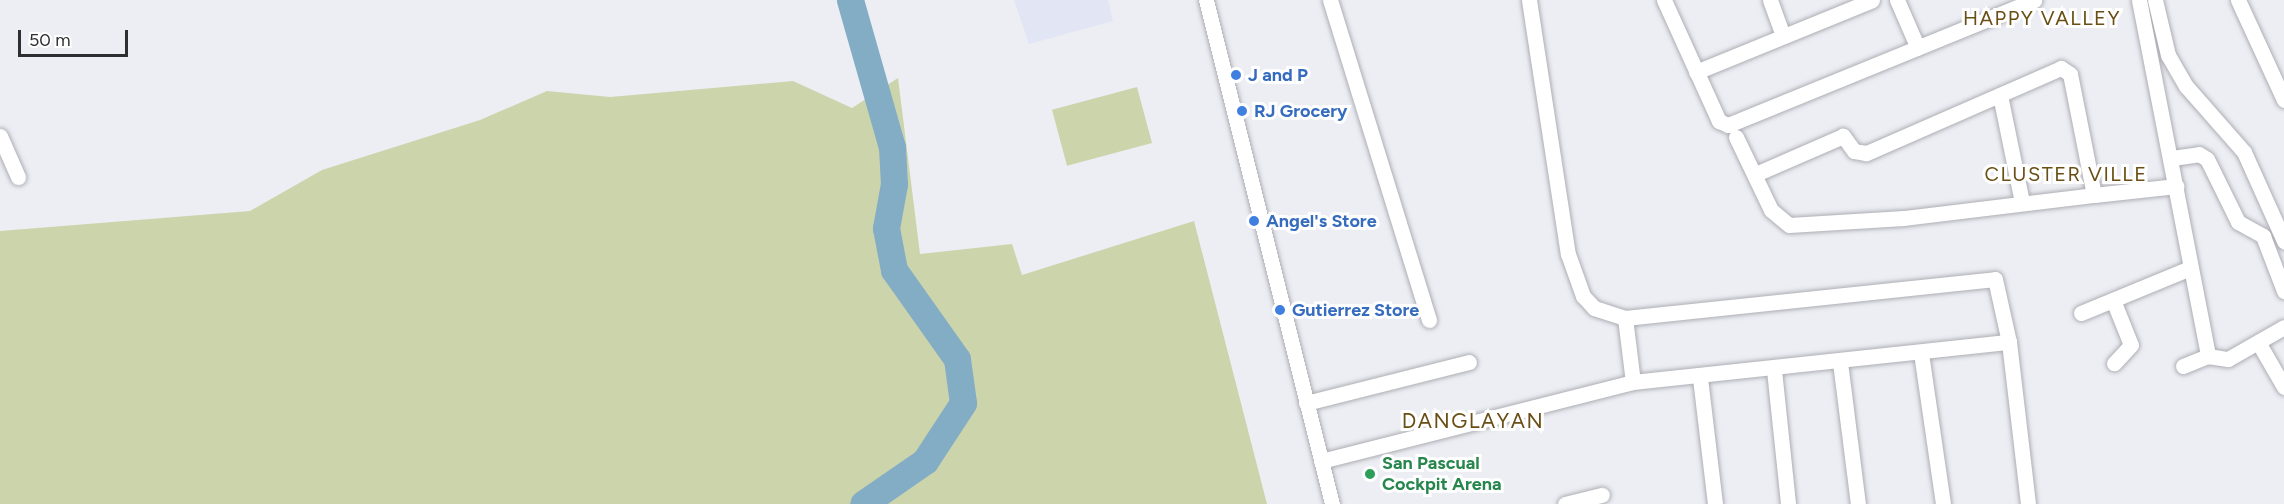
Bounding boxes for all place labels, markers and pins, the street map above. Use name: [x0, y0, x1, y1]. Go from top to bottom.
place label: J and P: [1248, 64, 1308, 86]
marker: J and P: [1229, 68, 1243, 82]
place label: RJ Grocery: [1254, 100, 1347, 122]
marker: RJ Grocery: [1235, 104, 1249, 118]
place label: Angel's Store: [1266, 210, 1377, 232]
marker: Angel's Store: [1247, 214, 1261, 228]
place label: Gutierrez Store: [1292, 299, 1419, 321]
marker: Gutierrez Store: [1273, 303, 1287, 317]
place label: San Pascual Cockpit Arena: [1382, 453, 1502, 496]
marker: San Pascual Cockpit Arena: [1363, 467, 1377, 481]

